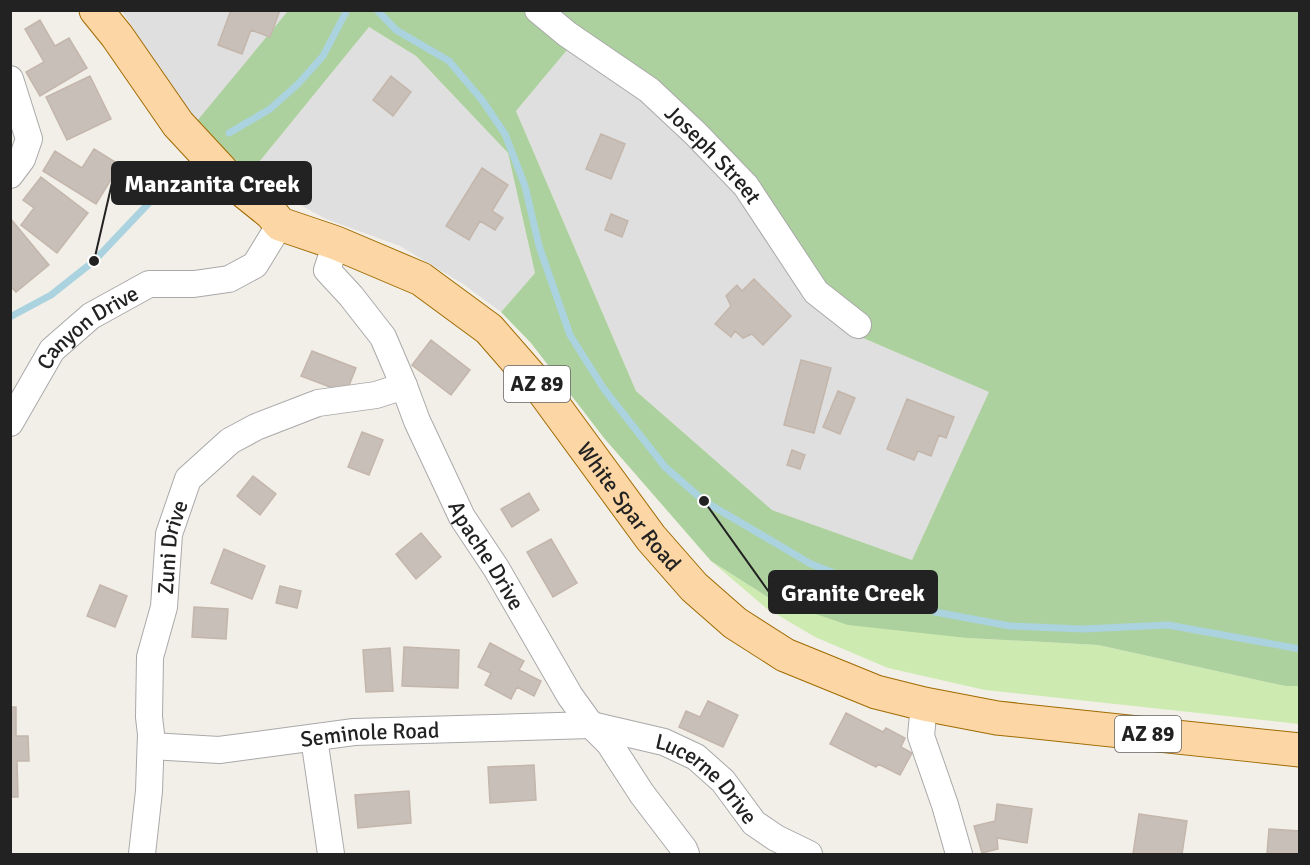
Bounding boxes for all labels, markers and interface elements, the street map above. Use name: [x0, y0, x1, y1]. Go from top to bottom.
street label: Joseph Street: [660, 99, 768, 209]
callout: Manzanita Creek: [112, 162, 311, 204]
text: Manzanita Creek: [124, 169, 300, 199]
street label: Canyon Drive: [30, 279, 143, 374]
road number: AZ 89: [504, 366, 570, 402]
street label: White Spar Road: [572, 437, 687, 576]
street label: Zuni Drive: [151, 496, 193, 595]
street label: Apache Drive: [443, 496, 531, 615]
callout: Granite Creek: [769, 571, 937, 613]
text: Granite Creek: [781, 578, 925, 608]
street label: Seminole Road: [299, 716, 440, 753]
road number: AZ 89: [1115, 716, 1181, 752]
street label: Lucerne Drive: [653, 727, 763, 829]

